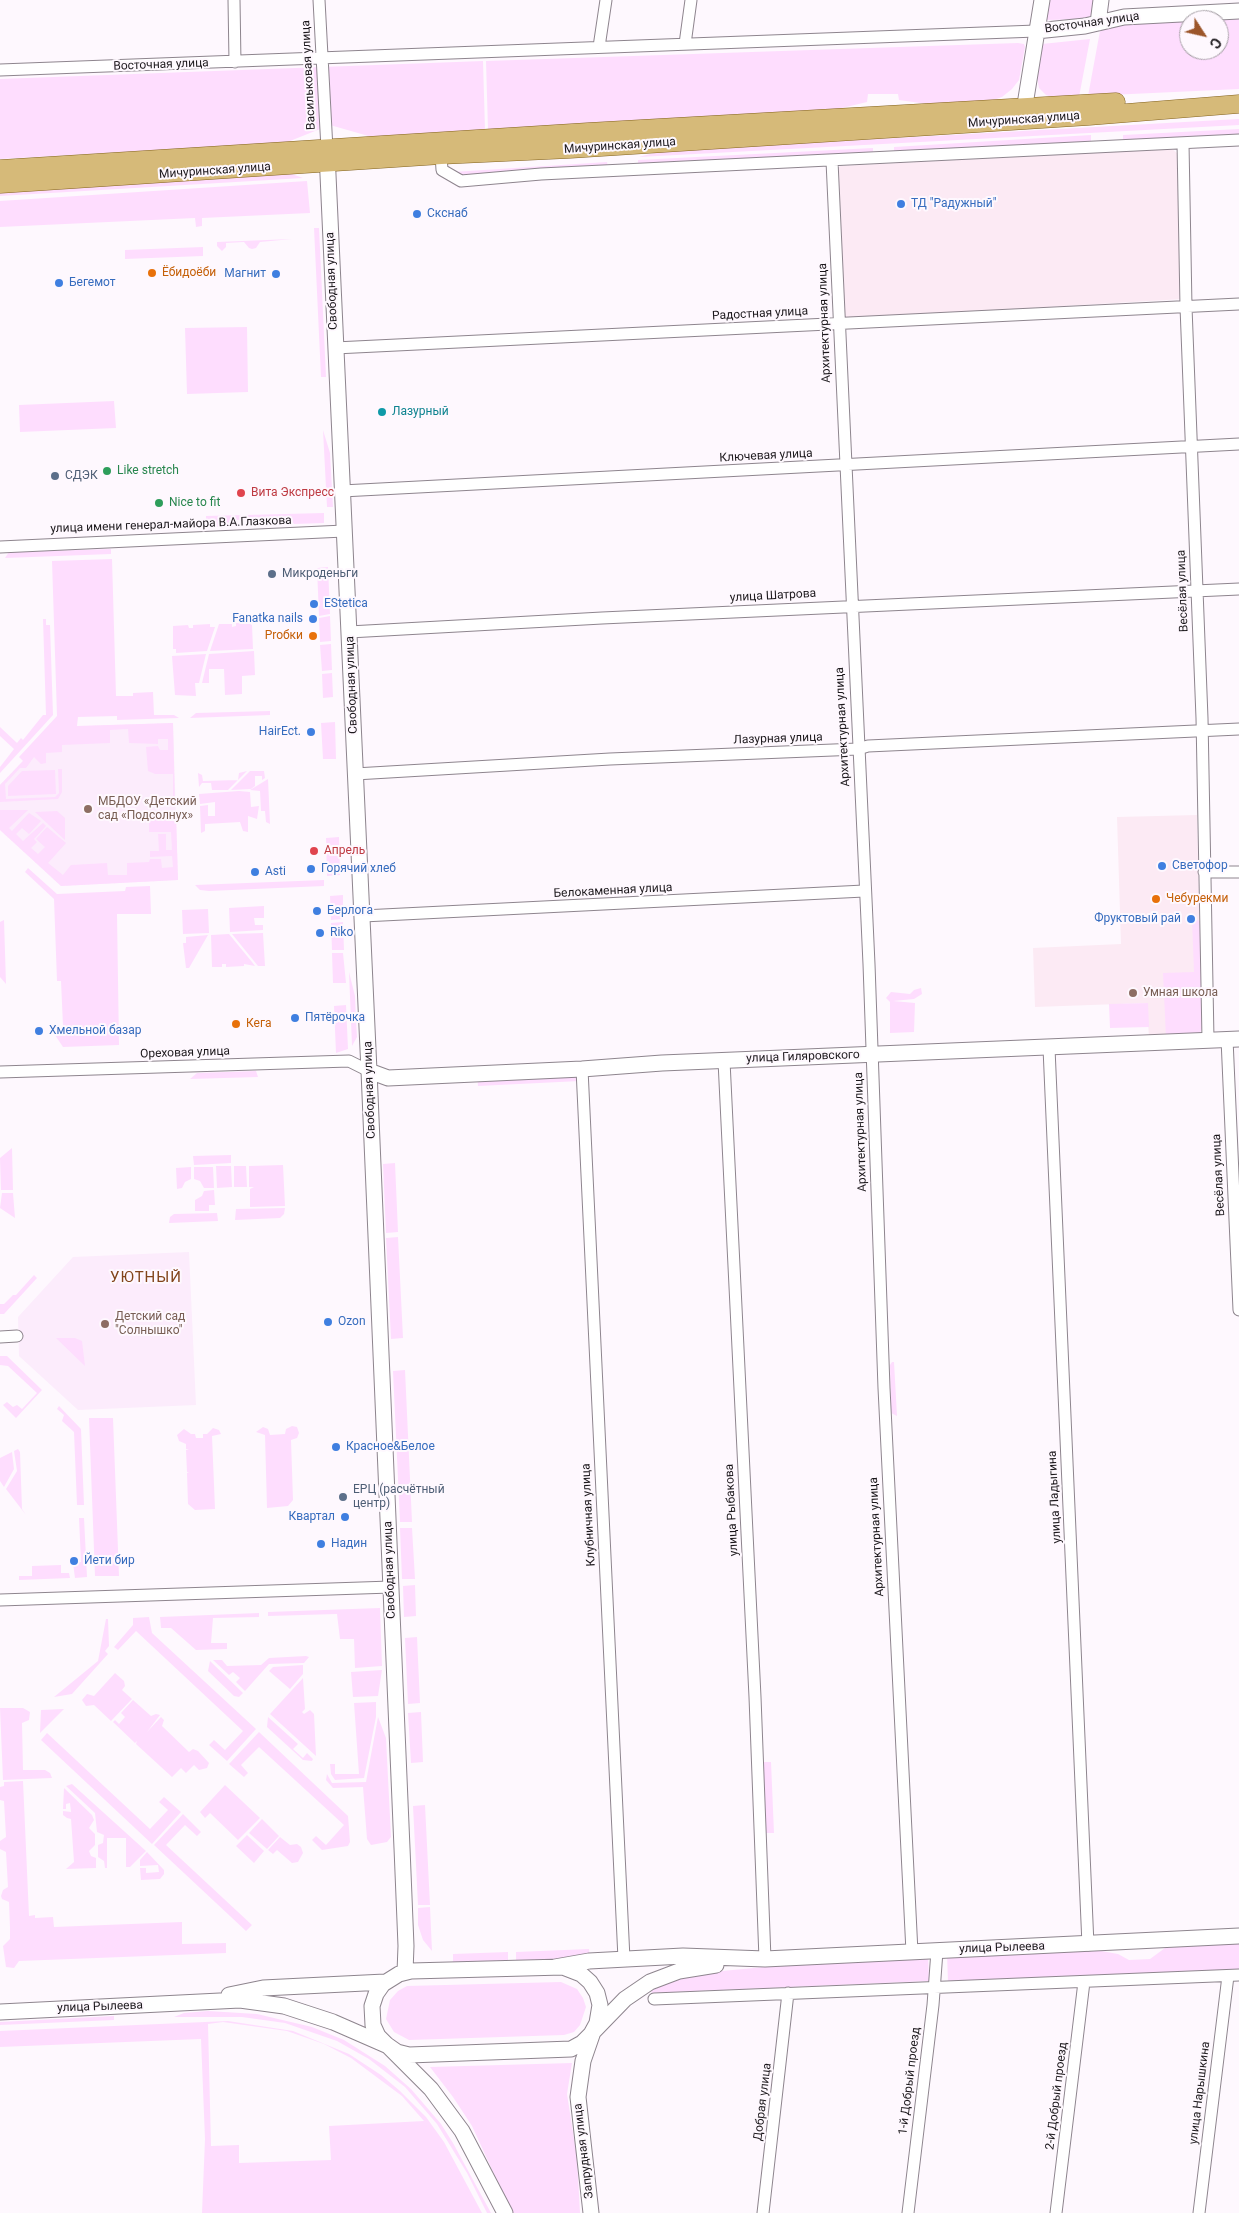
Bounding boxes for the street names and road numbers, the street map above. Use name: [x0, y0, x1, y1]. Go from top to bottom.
street label: Восточная улица: [1044, 9, 1140, 37]
street label: Васильковая улица: [299, 20, 319, 130]
street label: Восточная улица: [113, 56, 209, 74]
street label: Мичуринская улица: [968, 109, 1080, 131]
street label: Мичуринская улица: [564, 135, 676, 157]
street label: Мичуринская улица: [159, 160, 271, 182]
street label: Свободная улица: [323, 232, 341, 330]
street label: Архитектурная улица: [816, 263, 834, 383]
street label: Радостная улица: [712, 304, 808, 324]
street label: Ключевая улица: [719, 446, 813, 466]
street label: улица имени генерал-майора В.А.Глазкова: [50, 514, 292, 536]
street label: Весёлая улица: [1174, 550, 1192, 632]
street label: улица Шатрова: [729, 587, 817, 605]
street label: Свободная улица: [343, 636, 361, 734]
street label: Архитектурная улица: [833, 667, 853, 787]
street label: Лазурная улица: [733, 730, 823, 748]
street label: Белокаменная улица: [553, 881, 673, 901]
street label: Свободная улица: [361, 1041, 379, 1139]
street label: Ореховая улица: [140, 1044, 230, 1062]
street label: улица Гиляровского: [746, 1048, 860, 1066]
street label: Архитектурная улица: [852, 1072, 870, 1192]
street label: Весёлая улица: [1210, 1133, 1228, 1217]
street label: улица Ладыгина: [1045, 1450, 1065, 1544]
street label: Клубничная улица: [579, 1463, 599, 1567]
street label: улица Рыбакова: [722, 1463, 742, 1557]
street label: Архитектурная улица: [867, 1477, 887, 1597]
street label: Свободная улица: [381, 1521, 399, 1619]
street label: улица Рылеева: [959, 1939, 1045, 1957]
street label: улица Рылеева: [57, 1998, 143, 2016]
street label: 1-й Добрый проезд: [896, 2026, 924, 2136]
street label: 2-й Добрый проезд: [1043, 2041, 1071, 2151]
street label: улица Нарышкина: [1187, 2041, 1213, 2145]
street label: Добрая улица: [751, 2062, 775, 2142]
street label: Запрудная улица: [571, 2103, 597, 2199]

